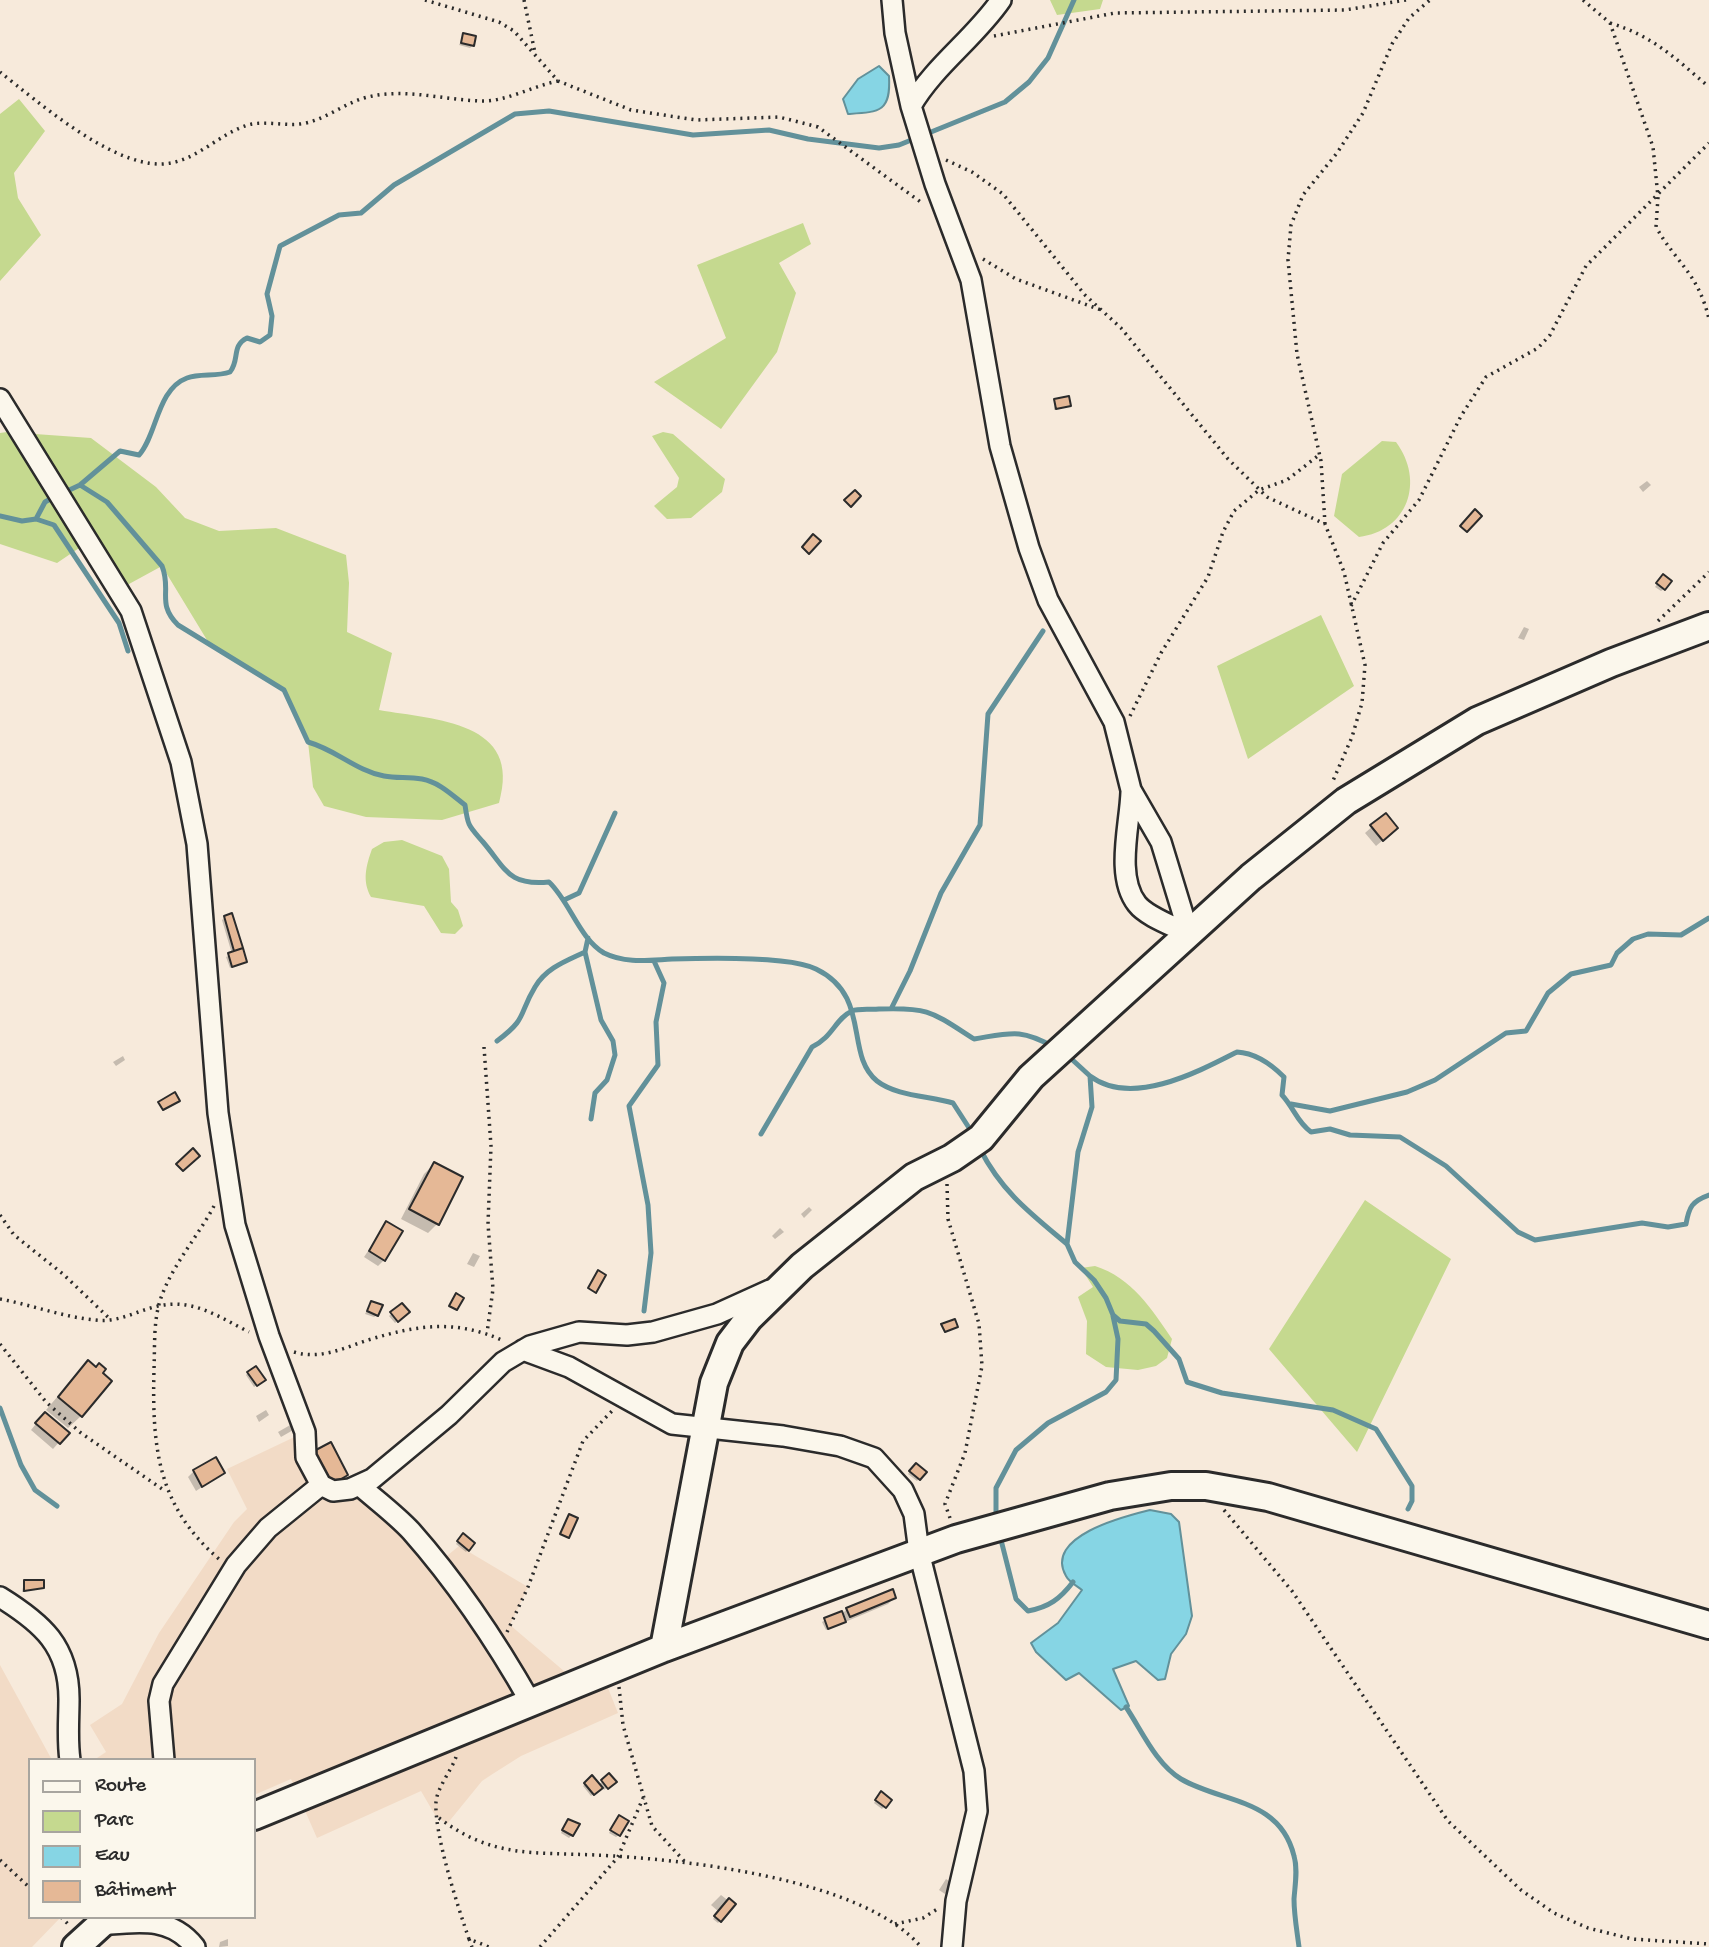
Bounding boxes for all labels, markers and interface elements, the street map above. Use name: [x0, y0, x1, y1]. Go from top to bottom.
legend: [28, 1758, 256, 1919]
text: Route: [95, 1774, 146, 1799]
text: Parc: [95, 1809, 133, 1834]
text: Eau: [95, 1844, 130, 1869]
text: Bâtiment: [95, 1879, 175, 1904]

